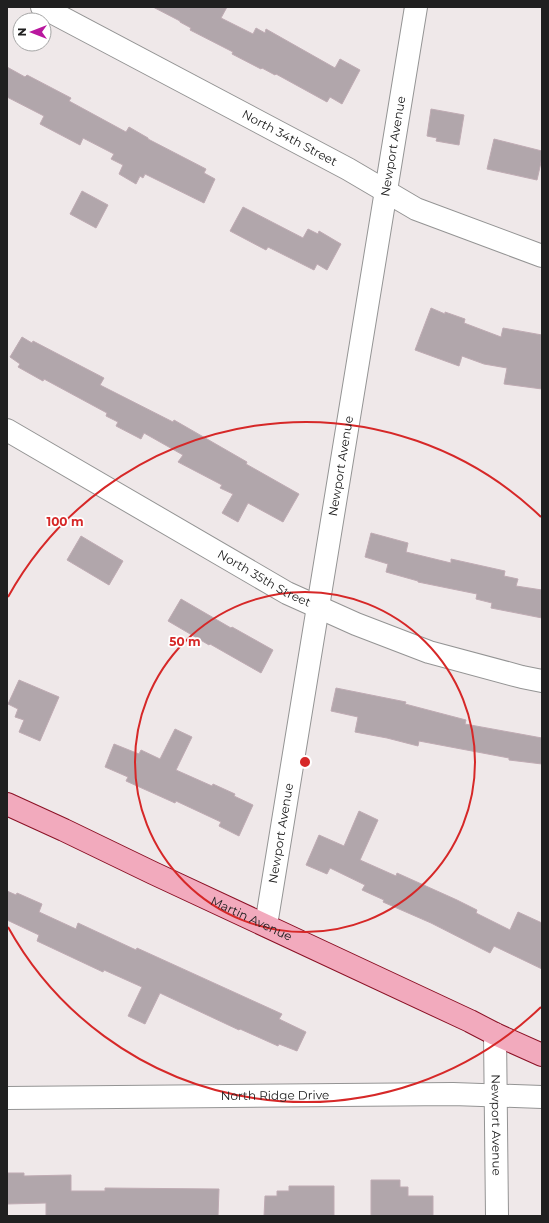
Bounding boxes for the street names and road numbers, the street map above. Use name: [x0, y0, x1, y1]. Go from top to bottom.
street label: Newport Avenue: [377, 95, 408, 198]
street label: North 34th Street: [240, 106, 340, 169]
street label: Newport Avenue: [325, 415, 356, 517]
street label: North 35th Street: [215, 546, 313, 610]
street label: Newport Avenue: [265, 782, 296, 884]
street label: Martin Avenue: [208, 893, 295, 944]
street label: Newport Avenue: [488, 1074, 505, 1176]
street label: North Ridge Drive: [221, 1087, 329, 1103]

